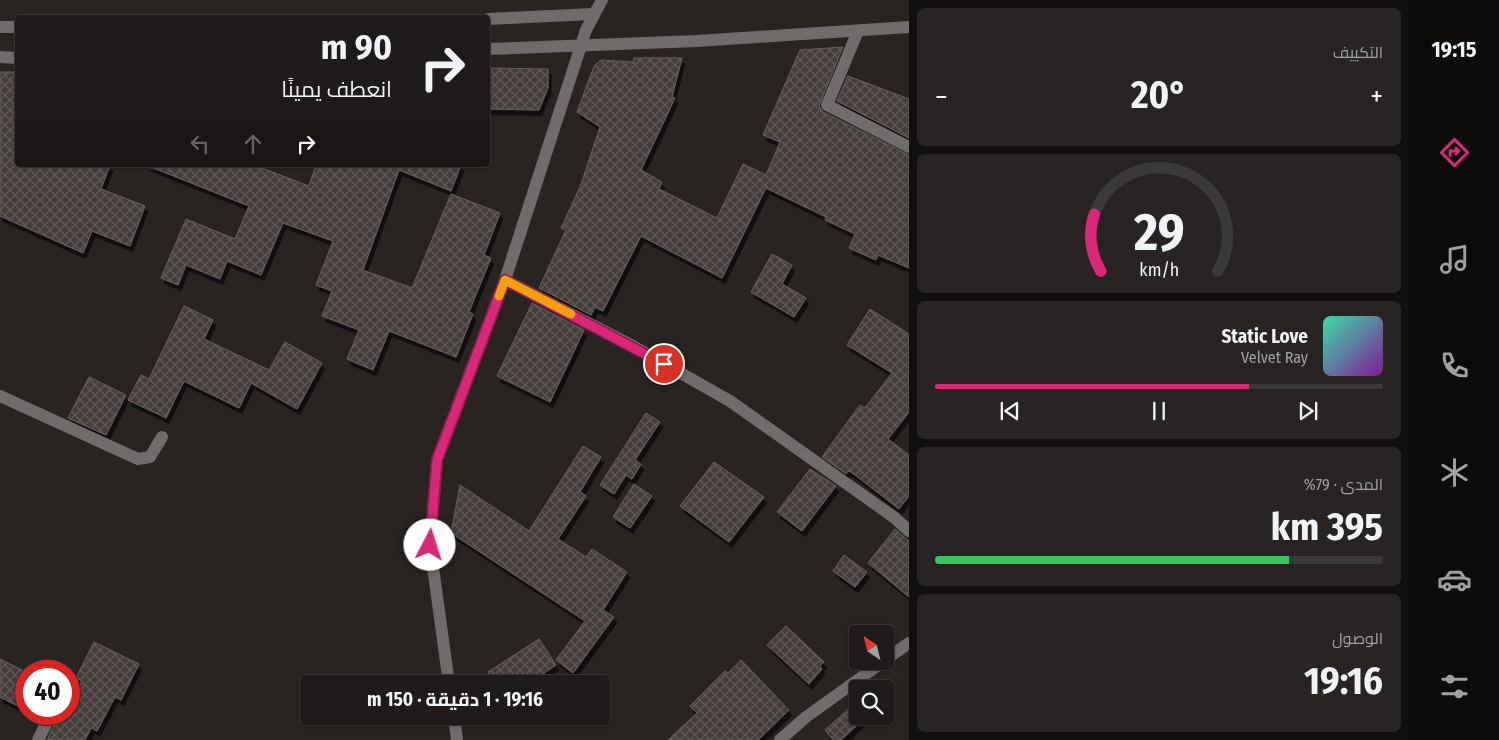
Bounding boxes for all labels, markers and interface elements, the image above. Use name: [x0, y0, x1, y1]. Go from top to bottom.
text: 90 m: [321, 26, 392, 68]
icon: right: [410, 35, 475, 100]
text: 19:15: [1431, 36, 1477, 63]
text: التكييف: [1333, 43, 1383, 62]
text: 20°: [1131, 72, 1187, 118]
text: انعطف يمينًا: [281, 76, 392, 103]
text: −: [935, 80, 948, 113]
text: +: [1370, 80, 1383, 113]
icon: left: [186, 130, 214, 158]
icon: ahead: [239, 130, 267, 158]
icon: right: [292, 130, 320, 158]
icon: directions: [1437, 135, 1472, 170]
text: 29: [1133, 201, 1184, 264]
icon: music: [1437, 242, 1472, 277]
text: km/h: [1139, 259, 1179, 281]
text: Static Love: [1221, 325, 1308, 348]
pin: [643, 343, 685, 385]
text: Velvet Ray: [1241, 348, 1308, 367]
icon: phone: [1437, 348, 1472, 383]
icon: arrive: [650, 350, 678, 378]
icon: previous: [996, 397, 1024, 425]
icon: pause: [1145, 397, 1173, 425]
icon: next: [1294, 397, 1322, 425]
icon: climate: [1437, 455, 1472, 490]
text: المدى · 79%: [1304, 475, 1383, 494]
text: 395 km: [1271, 504, 1383, 550]
position arrow: [403, 518, 455, 570]
icon: car: [1437, 562, 1472, 597]
north arrow: [849, 625, 894, 670]
map controls: [849, 625, 894, 725]
text: الوصول: [1332, 629, 1383, 648]
text: 19:16: [1304, 658, 1383, 704]
speed limit sign: 40: [15, 660, 80, 725]
icon: filters: [1437, 669, 1472, 704]
button: search: [849, 680, 894, 725]
text: 19:16 · 1 دقيقة · 150 m: [367, 688, 543, 711]

